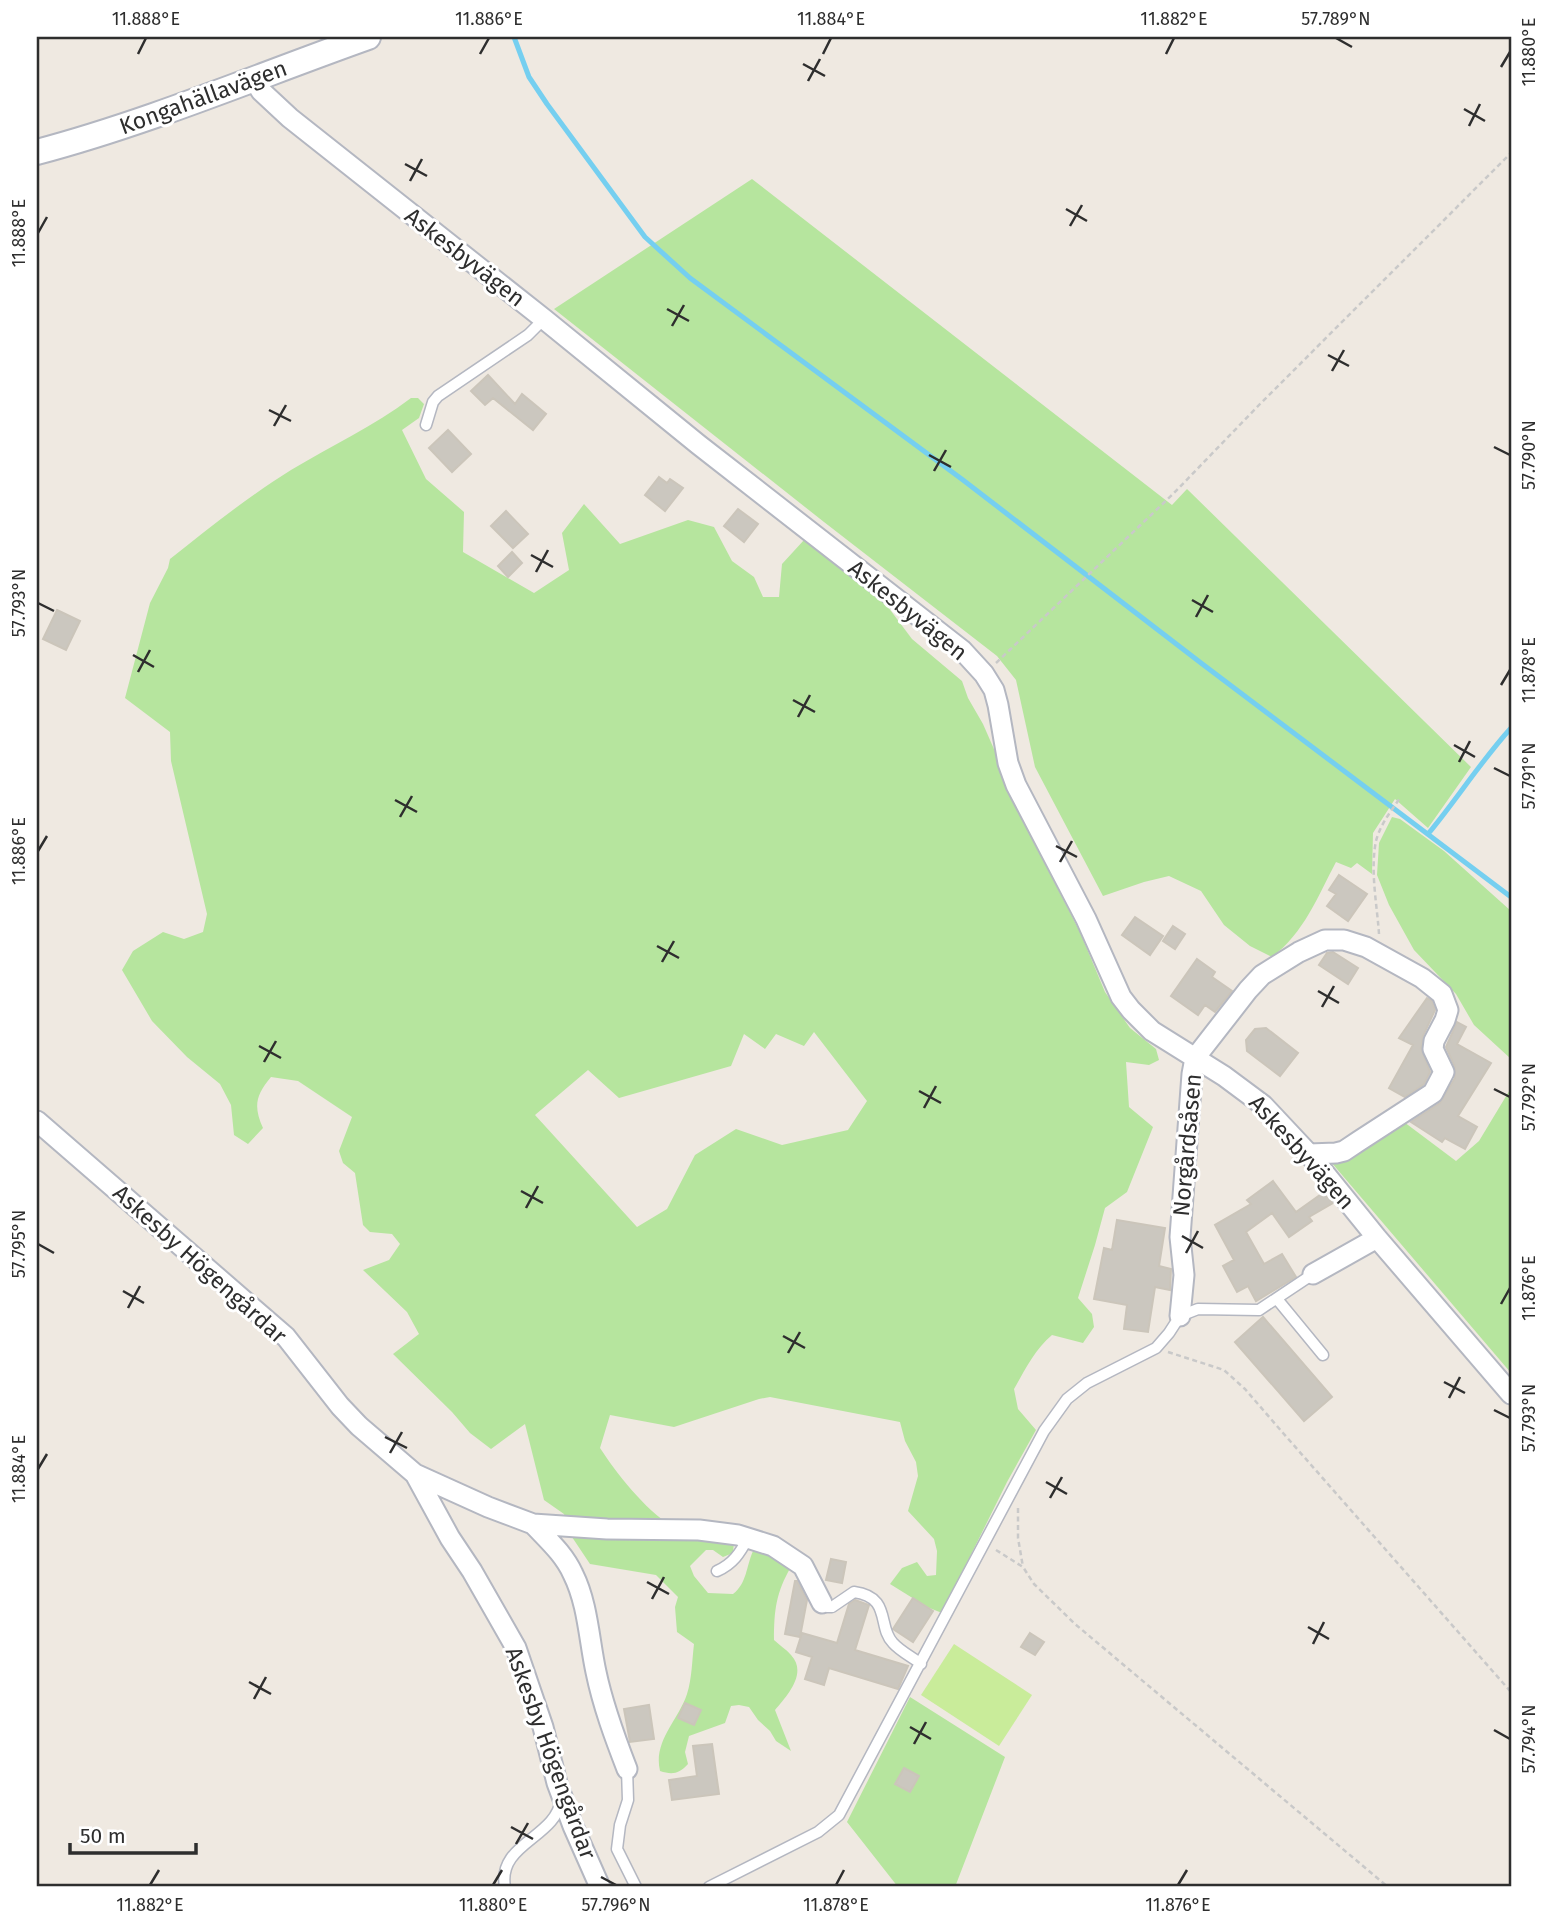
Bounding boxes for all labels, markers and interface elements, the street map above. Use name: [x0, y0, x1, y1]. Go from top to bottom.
text: 11.888°E: [112, 8, 180, 30]
text: 11.886°E: [455, 8, 523, 30]
text: 11.884°E: [797, 8, 865, 30]
text: 11.882°E: [1140, 8, 1208, 30]
text: 57.789°N: [1301, 8, 1371, 30]
text: 11.880°E: [1518, 18, 1540, 86]
street label: Kongahällavägen: [115, 54, 291, 140]
text: 11.888°E: [8, 199, 30, 267]
street label: Askesbyvägen: [399, 201, 531, 313]
text: 57.790°N: [1518, 420, 1540, 490]
street label: Askesbyvägen: [843, 554, 973, 666]
text: 57.793°N: [8, 569, 30, 637]
text: 11.878°E: [1518, 637, 1540, 703]
text: 57.791°N: [1518, 742, 1540, 810]
text: 11.886°E: [8, 817, 30, 885]
text: 57.792°N: [1518, 1063, 1540, 1131]
street label: Norgårdsåsen: [1167, 1072, 1207, 1218]
street label: Askesbyvägen: [1243, 1089, 1361, 1215]
street label: Askesby Högengårdar: [107, 1179, 293, 1349]
text: 57.795°N: [8, 1210, 30, 1278]
text: 11.876°E: [1518, 1255, 1540, 1321]
text: 57.793°N: [1518, 1384, 1540, 1452]
text: 11.884°E: [8, 1435, 30, 1503]
street label: Askesby Högengårdar: [500, 1643, 602, 1863]
text: 57.794°N: [1518, 1704, 1540, 1774]
scale bar: [70, 1812, 196, 1856]
text: 50 m: [80, 1823, 126, 1849]
text: 11.882°E: [116, 1894, 184, 1916]
text: 11.880°E: [459, 1894, 527, 1916]
text: 57.796°N: [581, 1894, 651, 1916]
text: 11.878°E: [803, 1894, 869, 1916]
text: 11.876°E: [1145, 1894, 1211, 1916]

